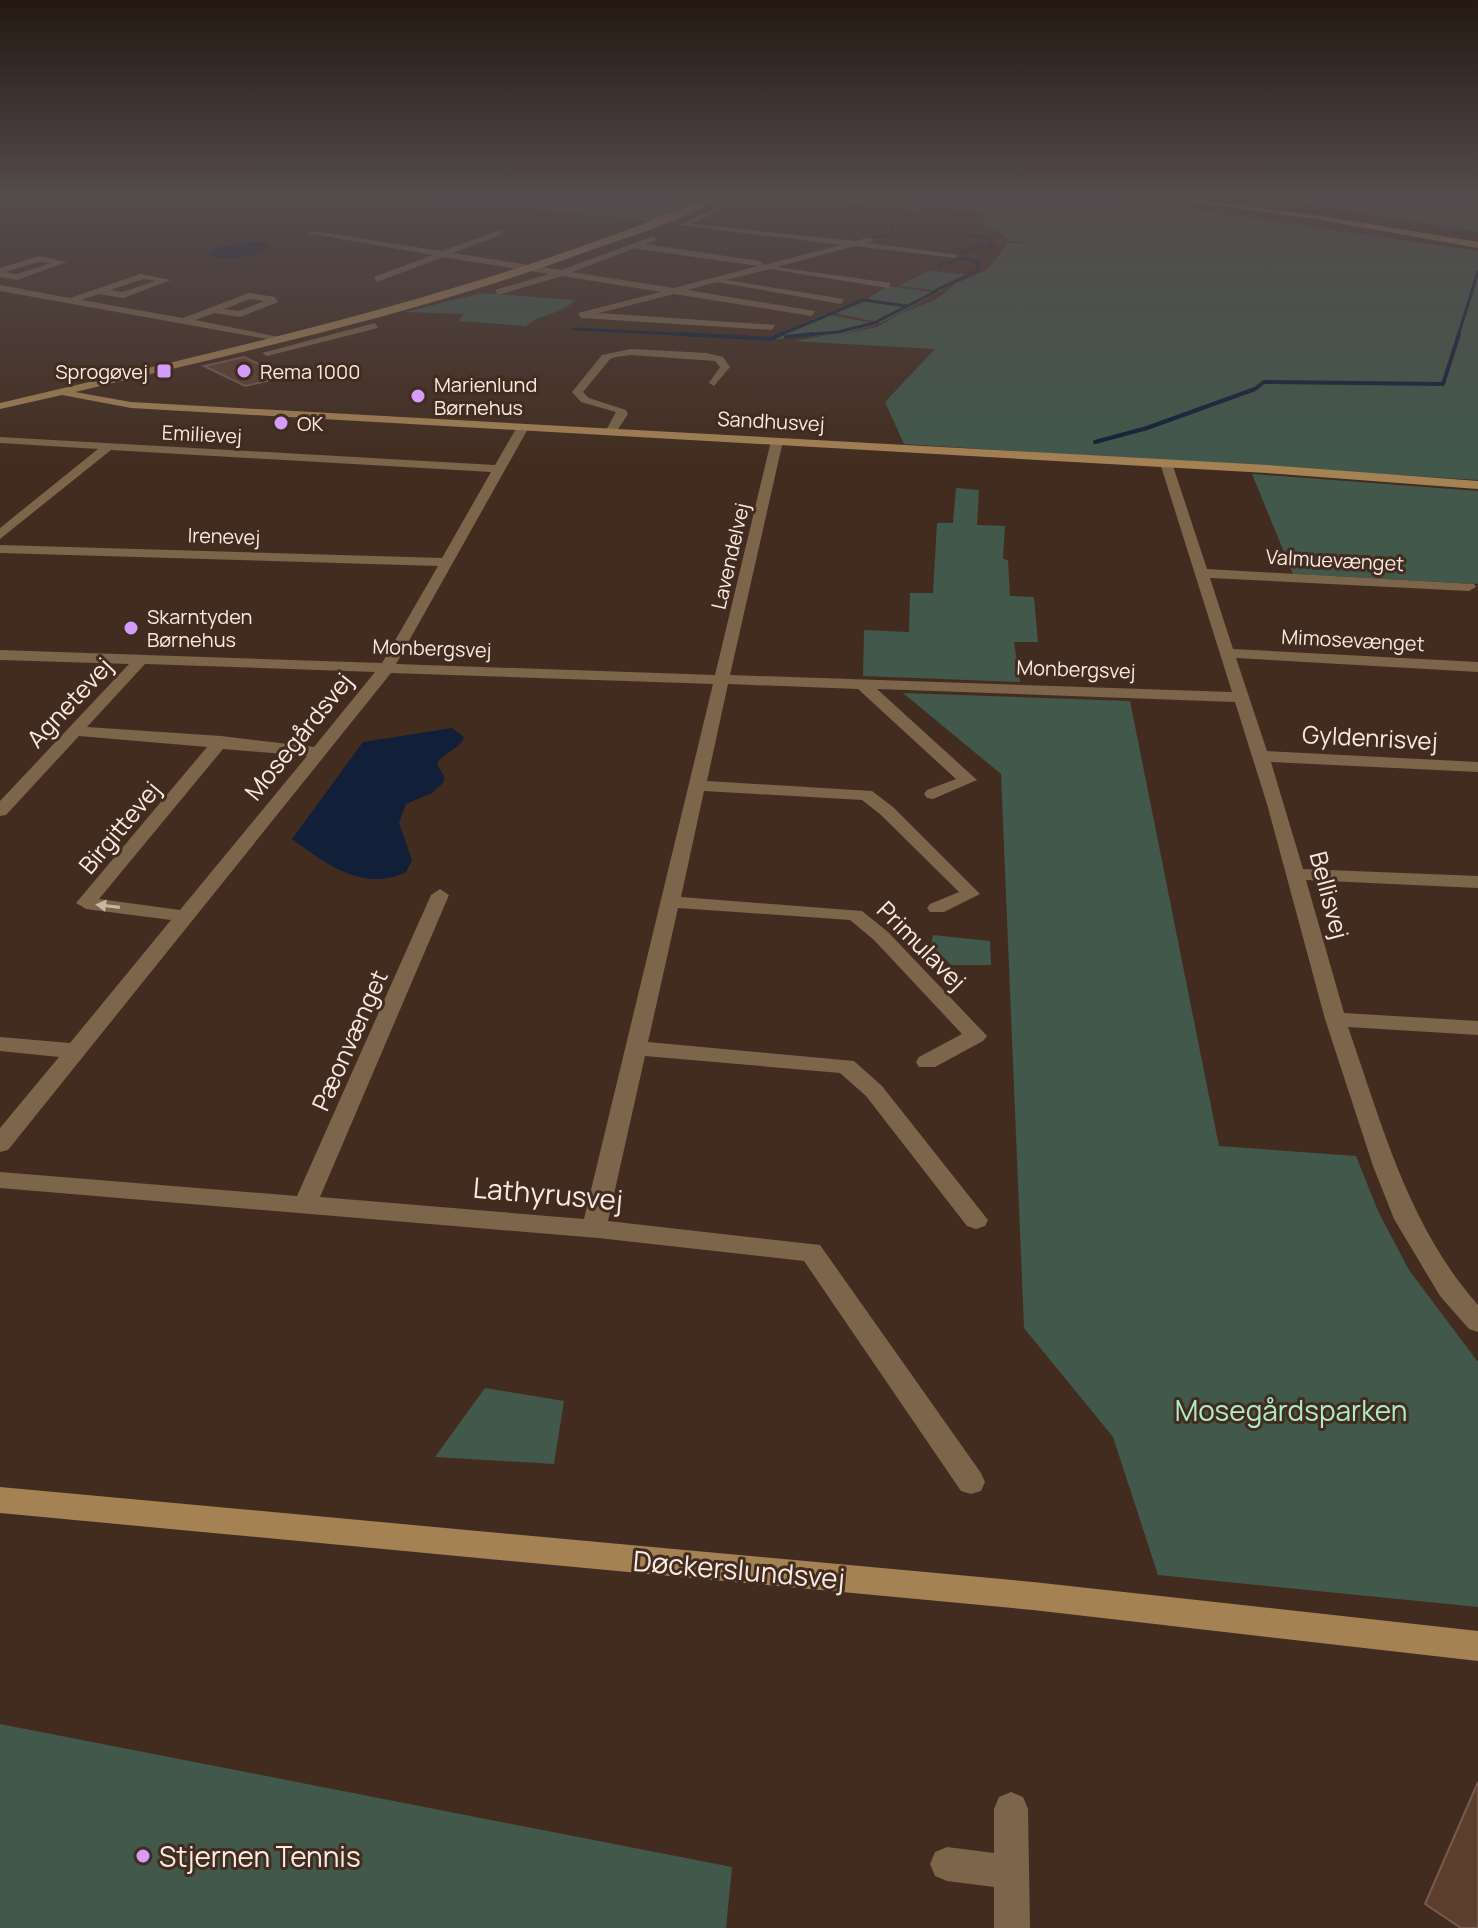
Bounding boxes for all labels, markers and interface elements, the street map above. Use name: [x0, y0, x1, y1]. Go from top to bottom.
place label: Sprogøvej: [55, 358, 148, 385]
place label: Rema 1000: [260, 358, 360, 385]
marker: Sprogøvej: [155, 362, 173, 380]
marker: Rema 1000: [235, 362, 253, 380]
place label: Marienlund Børnehus: [434, 371, 537, 421]
marker: Marienlund Børnehus: [409, 387, 427, 405]
street label: Sandhusvej: [717, 405, 825, 437]
place label: OK: [297, 410, 323, 437]
marker: OK: [272, 414, 290, 432]
street label: Emilievej: [161, 418, 243, 450]
street label: Lavendelvej: [705, 500, 755, 612]
street label: Irenevej: [187, 521, 261, 551]
street label: Valmuevænget: [1265, 543, 1405, 577]
place label: Skarntyden Børnehus: [147, 603, 252, 653]
marker: Skarntyden Børnehus: [122, 619, 140, 637]
street label: Mimosevænget: [1281, 623, 1425, 657]
street label: Monbergsvej: [372, 632, 492, 664]
street label: Agnetevej: [19, 650, 119, 754]
street label: Monbergsvej: [1016, 653, 1136, 685]
street label: Mosegårdsvej: [236, 665, 360, 807]
street label: Gyldenrisvej: [1301, 717, 1439, 757]
street label: Birgittevej: [71, 774, 167, 880]
street label: Bellisvej: [1302, 848, 1358, 942]
street label: Primulavej: [870, 893, 974, 997]
one-way arrow: [95, 899, 120, 912]
street label: Pæonvænget: [303, 964, 395, 1116]
street label: Lathyrusvej: [471, 1168, 625, 1218]
park label: Mosegårdsparken: [1175, 1391, 1407, 1429]
street label: Døckerslundsvej: [631, 1541, 847, 1597]
place label: Stjernen Tennis: [159, 1837, 361, 1875]
marker: Stjernen Tennis: [134, 1847, 152, 1865]

